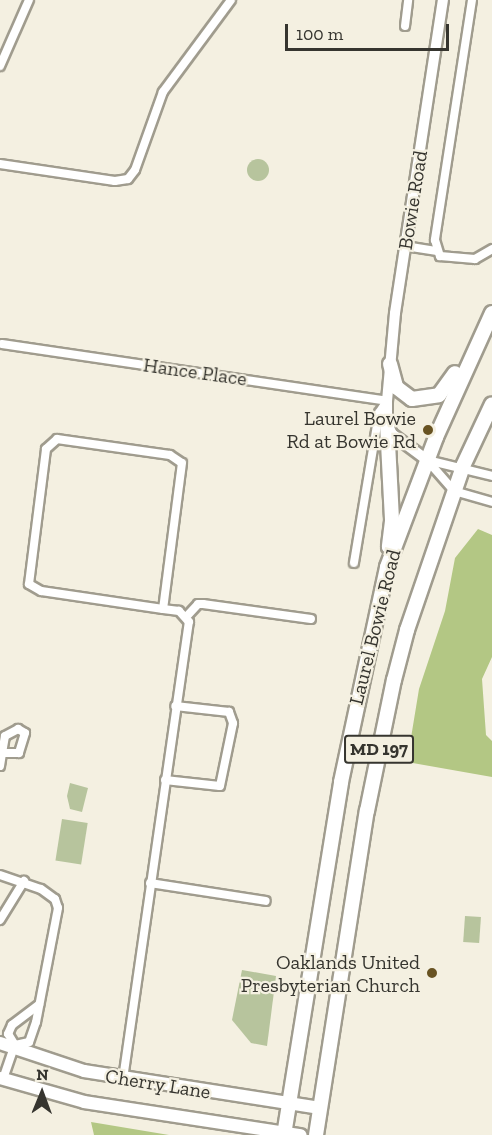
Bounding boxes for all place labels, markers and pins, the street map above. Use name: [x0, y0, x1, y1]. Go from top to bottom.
place label: Laurel Bowie Rd at Bowie Rd: [287, 406, 416, 453]
marker: Laurel Bowie Rd at Bowie Rd: [421, 423, 435, 437]
place label: Oaklands United Presbyterian Church: [241, 950, 420, 997]
marker: Oaklands United Presbyterian Church: [425, 966, 439, 980]

